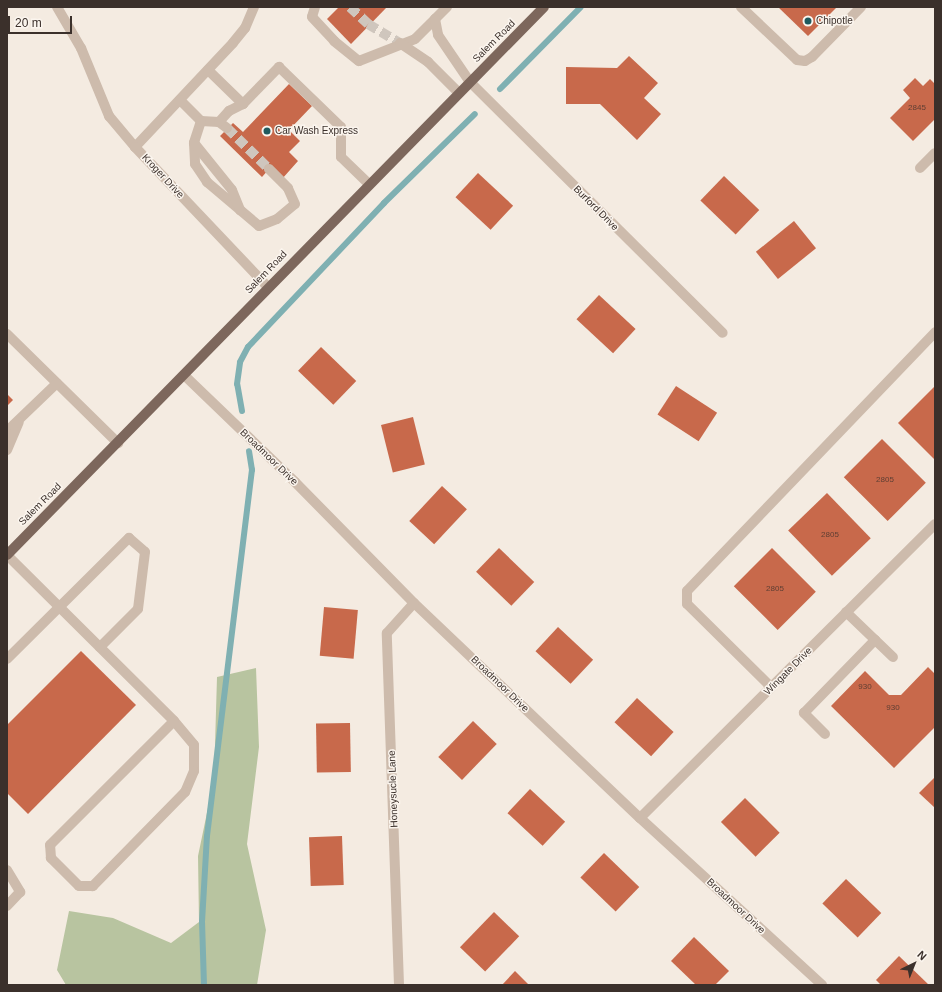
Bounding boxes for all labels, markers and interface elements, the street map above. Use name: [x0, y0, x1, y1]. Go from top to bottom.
scale bar: [10, 8, 74, 34]
place label: Chipotle: [816, 15, 853, 27]
text: 20 m: [15, 16, 42, 30]
marker: Chipotle: [803, 16, 813, 26]
street label: Salem Road: [470, 17, 518, 65]
house number: 2845: [908, 103, 926, 113]
place label: Car Wash Express: [275, 125, 358, 137]
marker: Car Wash Express: [262, 126, 272, 136]
street label: Kroger Drive: [139, 151, 187, 201]
street label: Burford Drive: [571, 183, 621, 233]
street label: Salem Road: [243, 248, 289, 296]
street label: Broadmoor Drive: [238, 426, 300, 488]
house number: 2805: [876, 475, 894, 485]
street label: Salem Road: [16, 480, 64, 528]
house number: 2805: [821, 530, 839, 540]
house number: 2805: [766, 584, 784, 594]
street label: Wingate Drive: [762, 645, 814, 697]
street label: Broadmoor Drive: [469, 653, 531, 715]
house number: 930: [858, 682, 872, 692]
house number: 930: [886, 703, 900, 713]
street label: Honeysucle Lane: [386, 750, 400, 828]
street label: Broadmoor Drive: [704, 876, 768, 936]
north arrow: [894, 944, 934, 984]
text: N: [915, 948, 929, 962]

